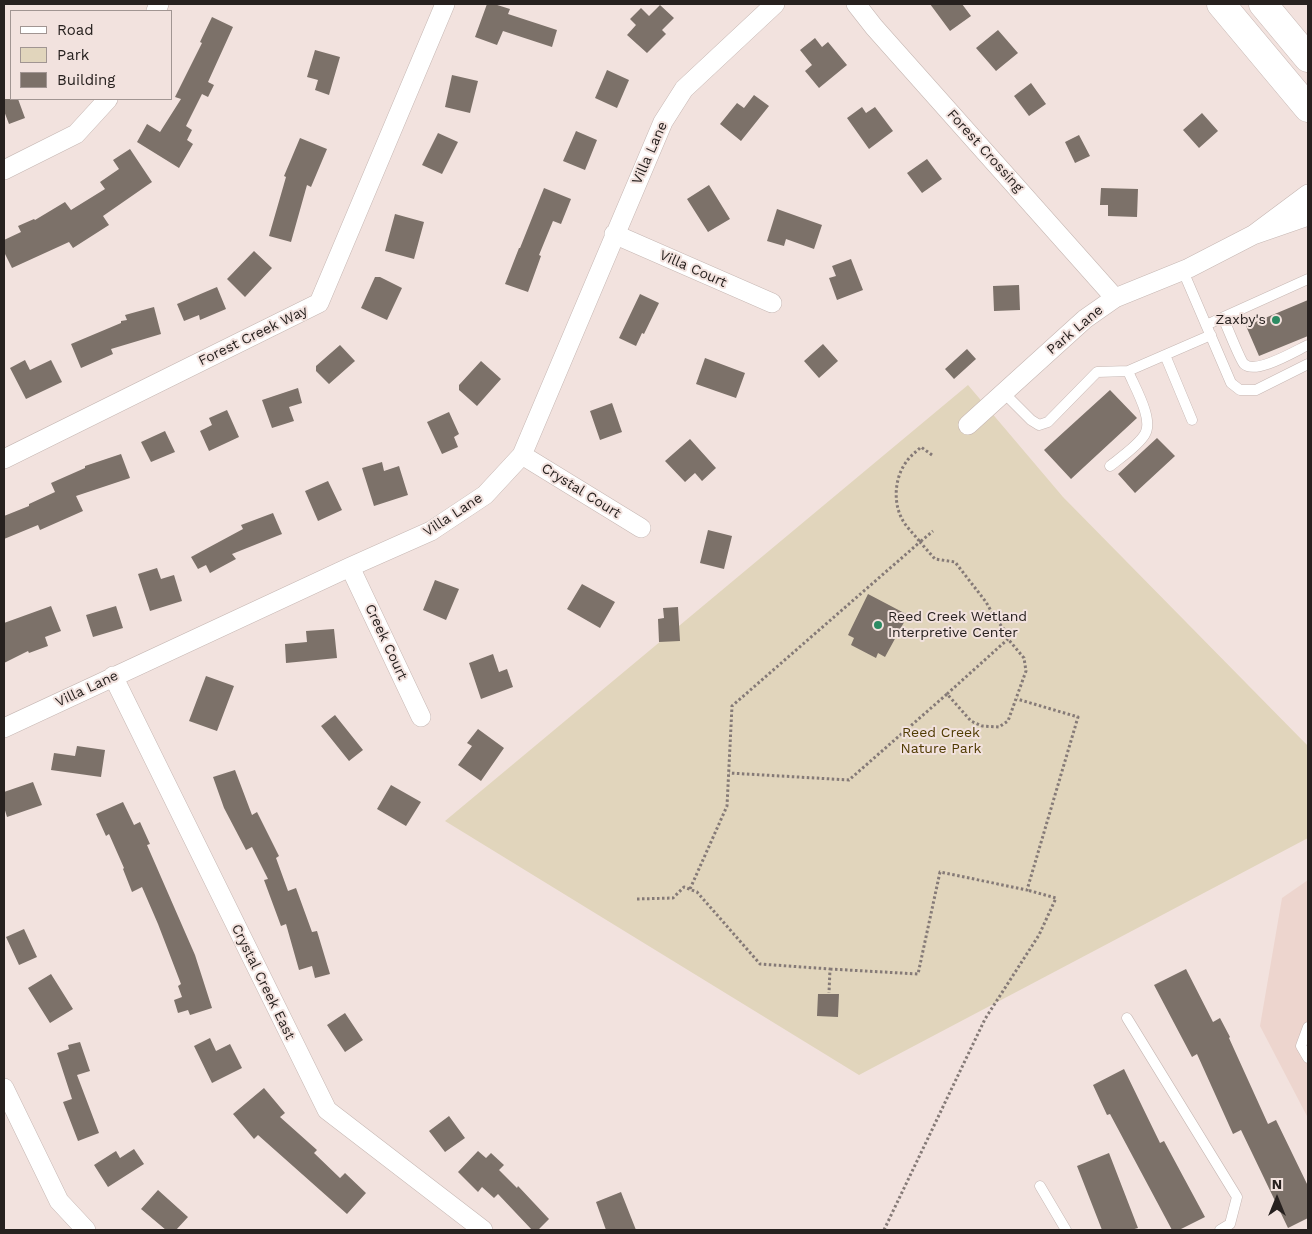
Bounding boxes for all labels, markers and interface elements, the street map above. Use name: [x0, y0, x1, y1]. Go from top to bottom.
legend: [10, 10, 172, 100]
text: Road: [57, 21, 94, 39]
text: Park: [57, 46, 89, 64]
text: Building: [57, 71, 115, 89]
street label: Forest Crossing: [943, 106, 1027, 196]
street label: Villa Lane: [629, 119, 671, 187]
street label: Villa Court: [657, 247, 729, 291]
street label: Forest Creek Way: [196, 302, 310, 370]
street label: Park Lane: [1044, 302, 1106, 358]
place label: Zaxby's: [1216, 312, 1266, 328]
marker: Zaxby's: [1270, 314, 1282, 326]
street label: Crystal Court: [538, 460, 624, 522]
street label: Villa Lane: [420, 490, 486, 540]
street label: Creek Court: [361, 601, 411, 683]
place label: Reed Creek Wetland Interpretive Center: [888, 609, 1027, 642]
marker: Reed Creek Wetland Interpretive Center: [872, 619, 884, 631]
street label: Villa Lane: [53, 667, 121, 711]
park label: Reed Creek Nature Park: [901, 725, 981, 758]
street label: Crystal Creek East: [228, 921, 298, 1043]
north arrow: [1252, 1174, 1302, 1224]
text: N: [1272, 1176, 1282, 1192]

